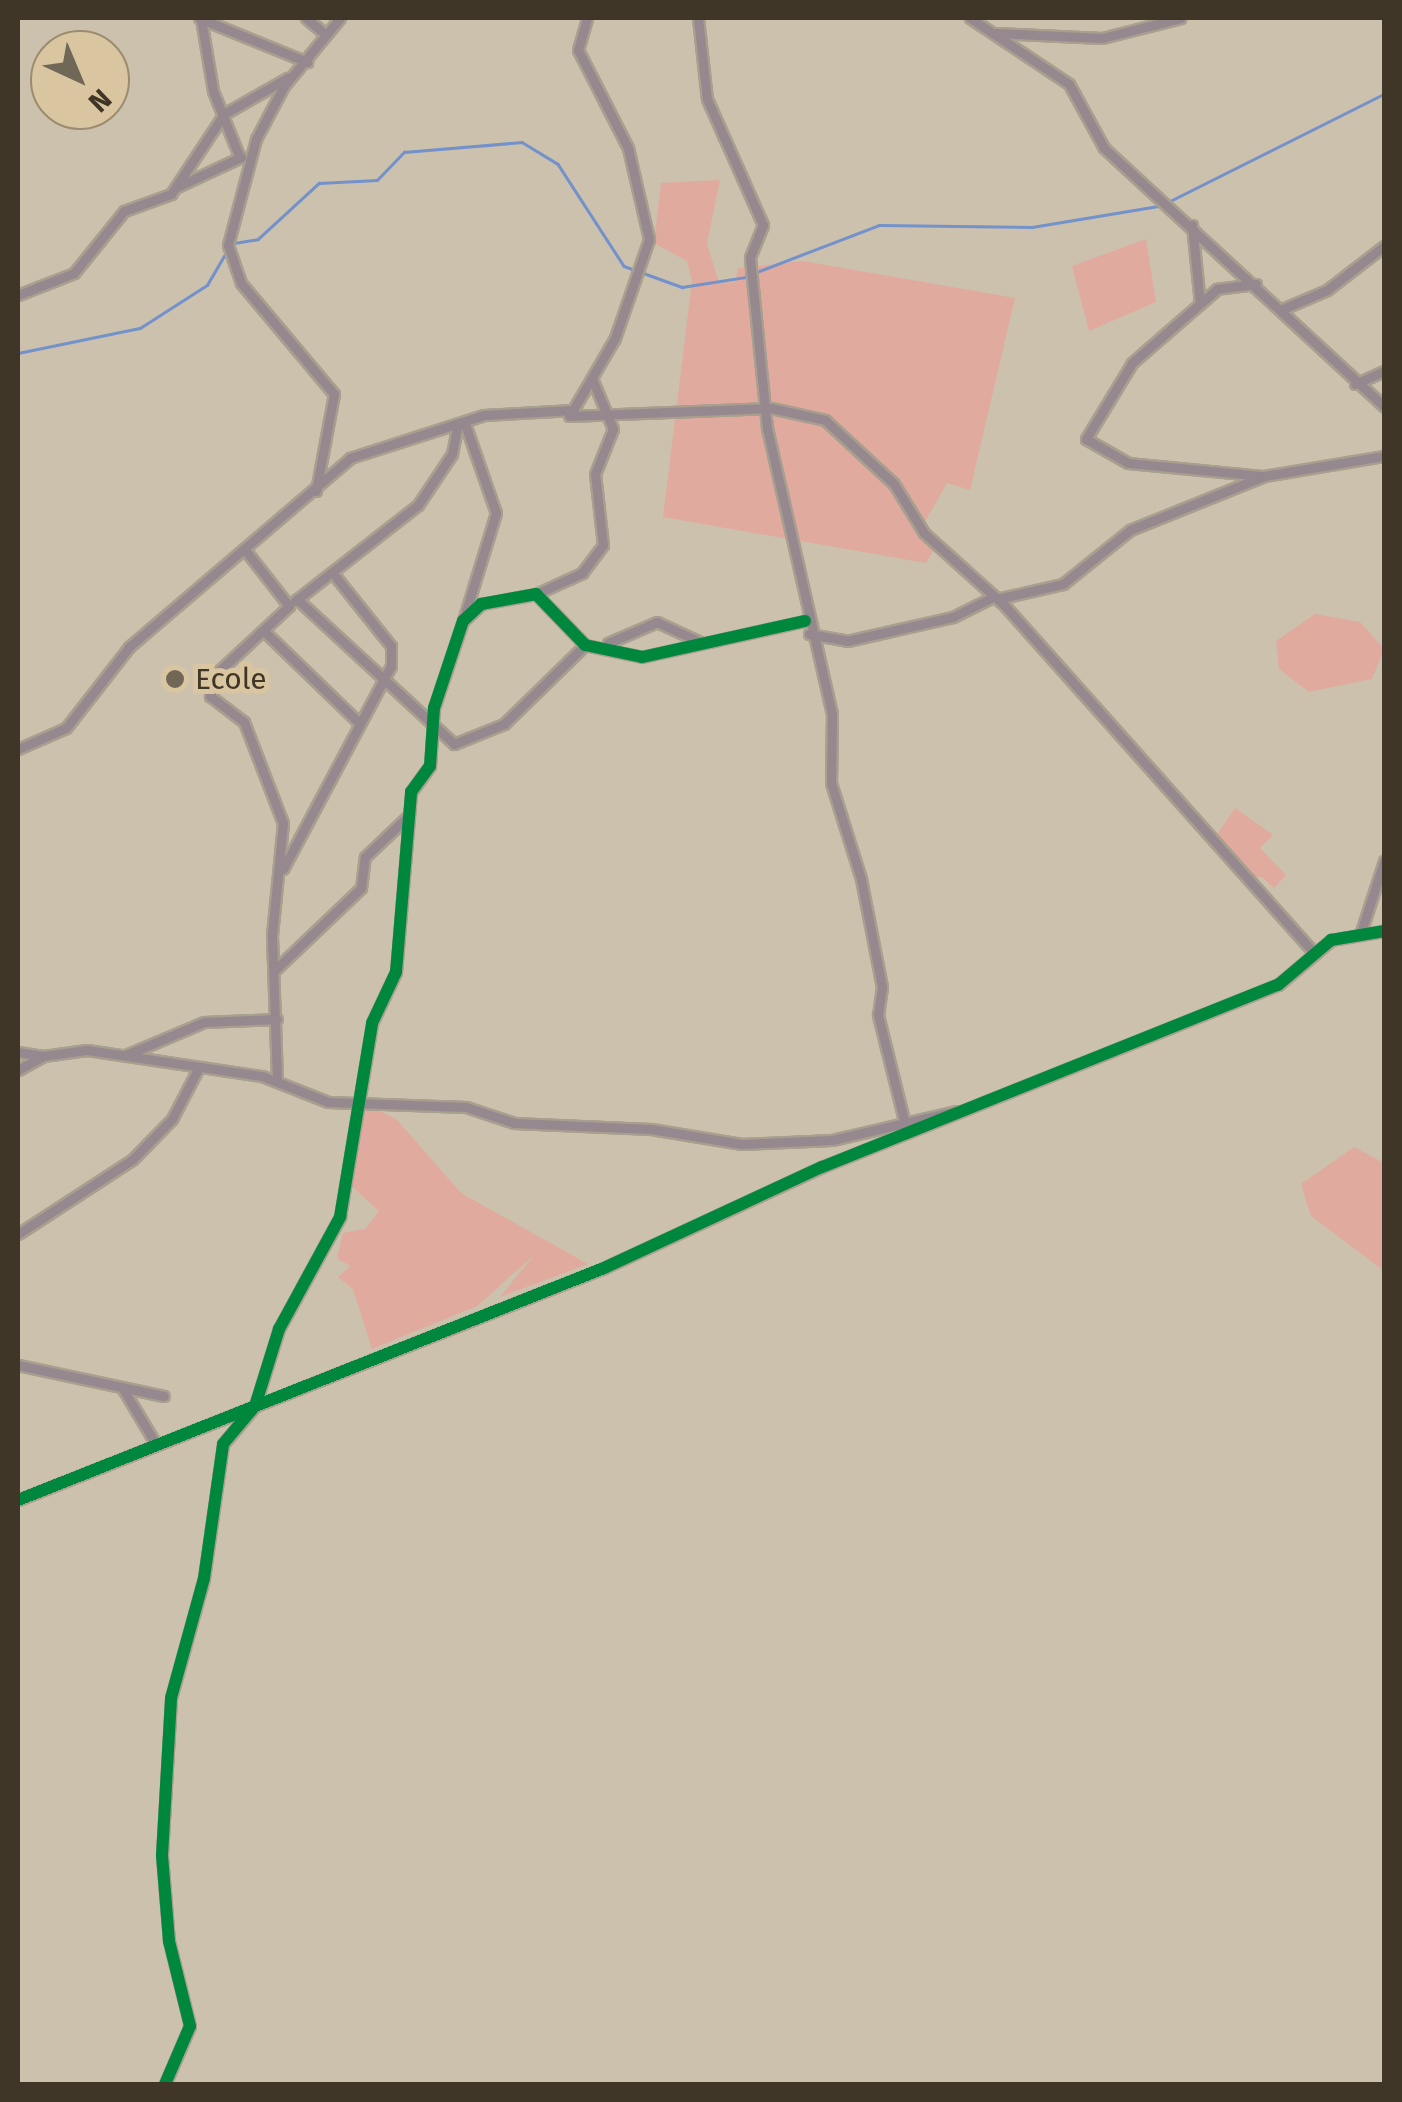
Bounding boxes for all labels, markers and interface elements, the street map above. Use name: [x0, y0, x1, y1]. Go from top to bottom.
north arrow: [30, 30, 130, 130]
text: N: [82, 82, 118, 119]
place label: Ecole: [195, 661, 267, 697]
marker: Ecole: [164, 668, 186, 690]

